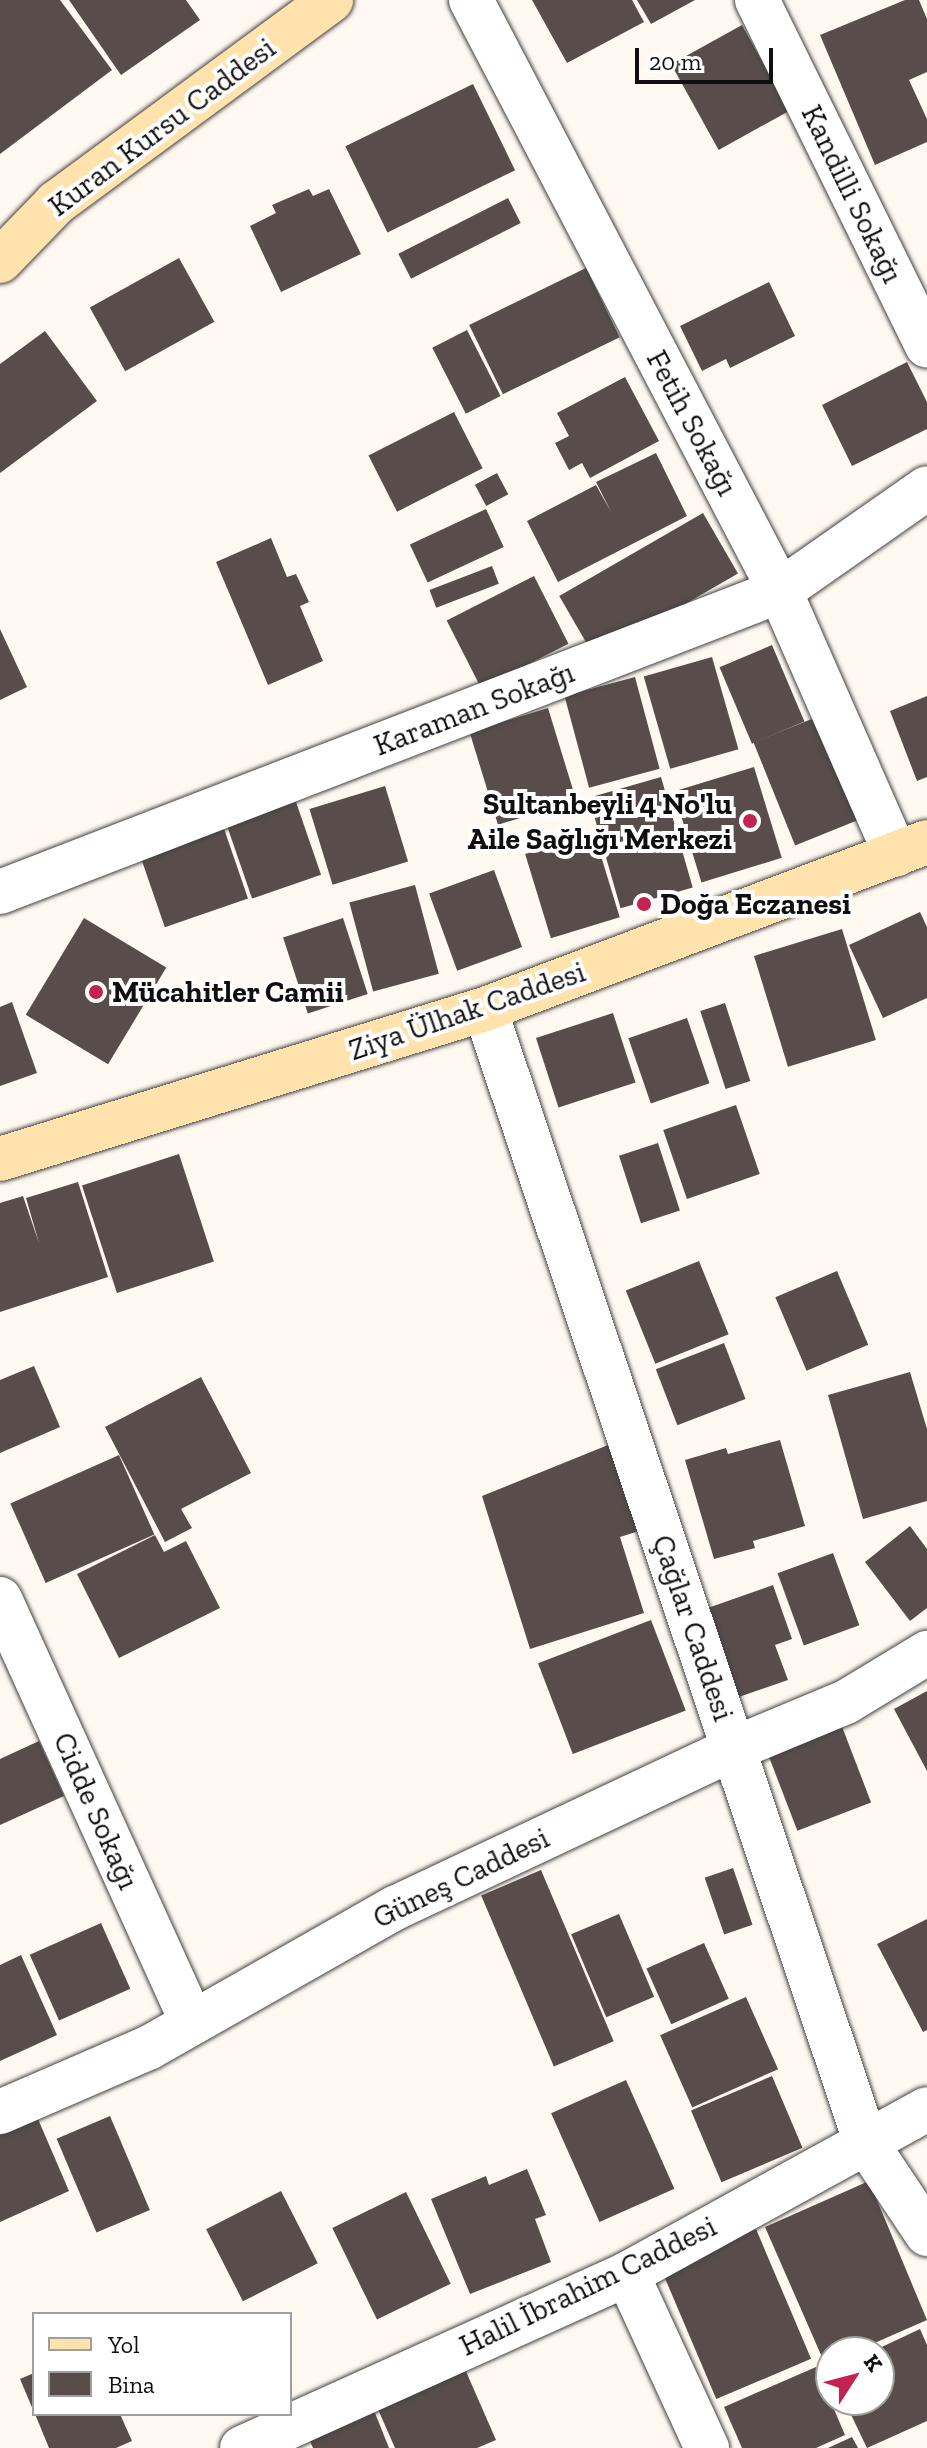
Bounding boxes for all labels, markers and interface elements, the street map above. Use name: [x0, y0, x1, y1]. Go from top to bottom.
street label: Kuran Kursu Caddesi: [42, 30, 282, 224]
scale bar: [639, 32, 777, 82]
text: 20 m: [649, 47, 701, 76]
street label: Kandilli Sokağı: [793, 99, 911, 289]
street label: Fetih Sokağı: [639, 344, 745, 502]
street label: Karaman Sokağı: [369, 654, 579, 764]
place label: Sultanbeyli 4 No'lu Aile Sağlığı Merkezi: [467, 786, 732, 856]
marker: Sultanbeyli 4 No'lu Aile Sağlığı Merkezi: [739, 810, 761, 832]
place label: Doğa Eczanesi: [660, 886, 851, 922]
marker: Doğa Eczanesi: [635, 895, 653, 913]
street label: Ziya Ülhak Caddesi: [344, 954, 590, 1068]
place label: Mücahitler Camii: [112, 974, 344, 1010]
marker: Mücahitler Camii: [87, 983, 105, 1001]
street label: Çağlar Caddesi: [644, 1530, 742, 1726]
street label: Cidde Sokağı: [45, 1727, 147, 1895]
street label: Güneş Caddesi: [367, 1820, 555, 1936]
street label: Halil İbrahim Caddesi: [454, 2208, 722, 2364]
legend: [32, 2312, 292, 2416]
text: Yol: [108, 2330, 140, 2359]
north arrow: [815, 2336, 895, 2416]
text: K: [858, 2349, 888, 2377]
text: Bina: [108, 2370, 155, 2399]

